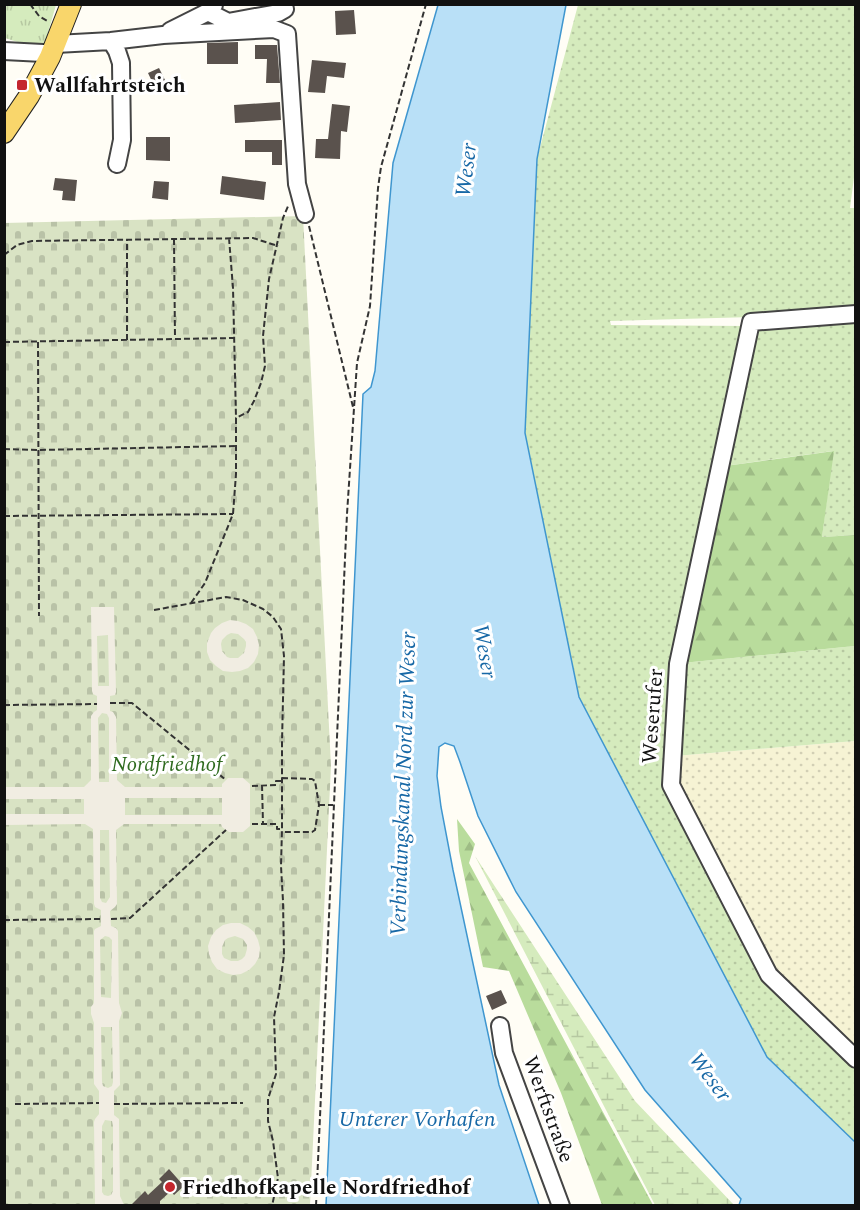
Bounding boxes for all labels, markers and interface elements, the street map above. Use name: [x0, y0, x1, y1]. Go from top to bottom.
place label: Wallfahrtsteich: [34, 70, 186, 102]
marker: Wallfahrtsteich: [15, 78, 29, 92]
water label: Weser: [447, 141, 486, 199]
water label: Weser: [464, 622, 506, 681]
water label: Verbindungskanal Nord zur Weser: [382, 631, 425, 937]
street label: Weserufer: [634, 667, 672, 765]
park label: Nordfriedhof: [111, 749, 226, 781]
water label: Weser: [680, 1045, 740, 1109]
street label: Werftstraße: [514, 1051, 582, 1167]
water label: Unterer Vorhafen: [338, 1103, 496, 1136]
place label: Friedhofkapelle Nordfriedhof: [182, 1172, 471, 1204]
marker: Friedhofkapelle Nordfriedhof: [163, 1180, 177, 1194]

